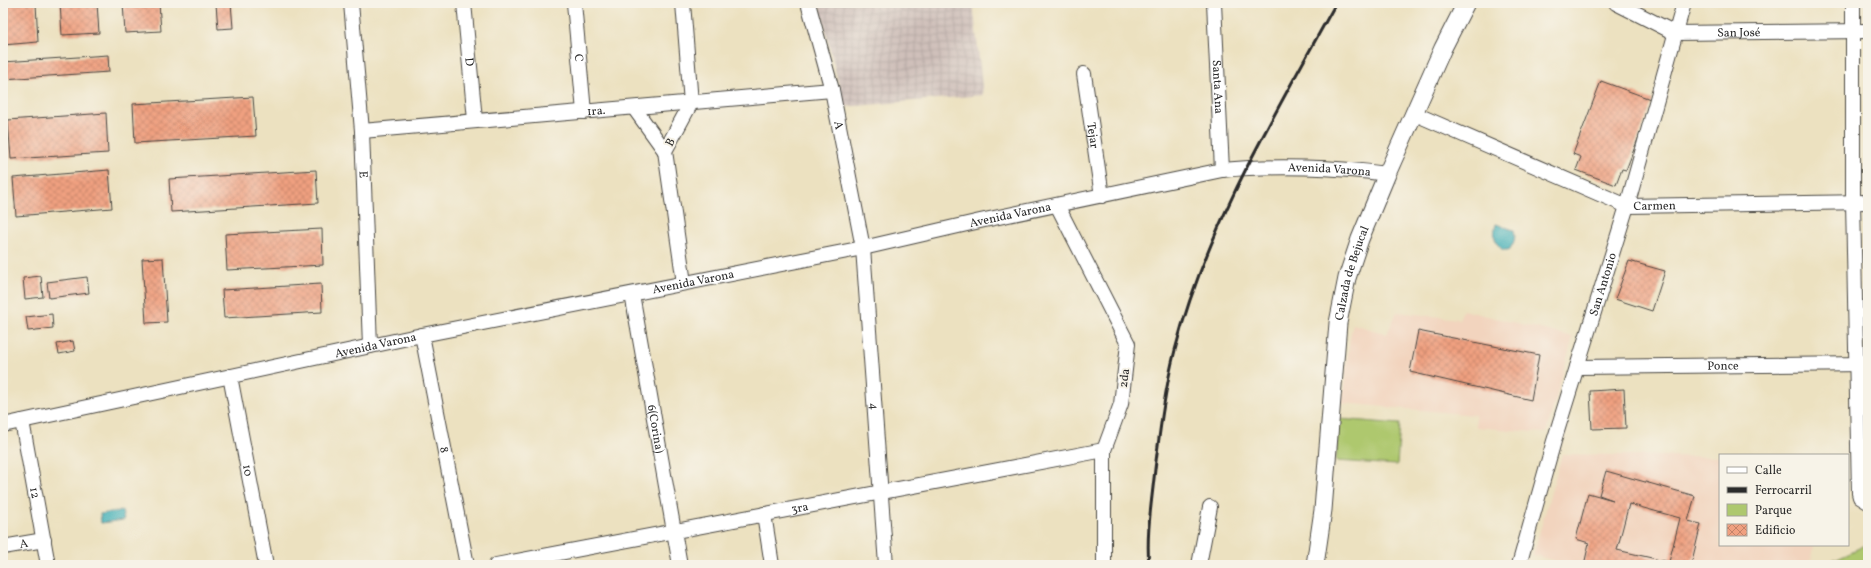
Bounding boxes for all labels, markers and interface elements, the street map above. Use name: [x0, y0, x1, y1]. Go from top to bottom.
street label: San José: [1717, 25, 1761, 42]
street label: C: [570, 53, 586, 63]
street label: D: [460, 57, 477, 67]
street label: Santa Ana: [1208, 60, 1226, 114]
street label: 1ra.: [586, 103, 606, 120]
street label: A: [829, 120, 847, 131]
street label: Tejar: [1082, 121, 1102, 150]
street label: B: [662, 135, 680, 150]
street label: Avenida Varona: [1288, 160, 1372, 181]
street label: E: [354, 171, 371, 178]
street label: Carmen: [1633, 198, 1676, 215]
street label: Avenida Varona: [968, 199, 1053, 232]
street label: Calzada de Bejucal: [1332, 223, 1374, 322]
street label: San Antonio: [1586, 251, 1621, 318]
street label: Avenida Varona: [651, 267, 736, 298]
street label: Avenida Varona: [333, 329, 418, 363]
street label: Ponce: [1707, 358, 1739, 375]
street label: 2da: [1116, 368, 1134, 389]
street label: 4: [865, 402, 882, 411]
street label: 6(Corina): [643, 403, 667, 455]
street label: 8: [435, 445, 452, 455]
legend: [1719, 454, 1849, 546]
street label: 10: [238, 463, 256, 478]
text: Calle: [1755, 463, 1782, 479]
text: Ferrocarril: [1755, 483, 1812, 499]
street label: 12: [25, 486, 43, 500]
street label: 3ra: [790, 499, 810, 518]
text: Parque: [1755, 503, 1792, 519]
text: Edificio: [1755, 523, 1795, 539]
street label: A: [18, 536, 30, 553]

